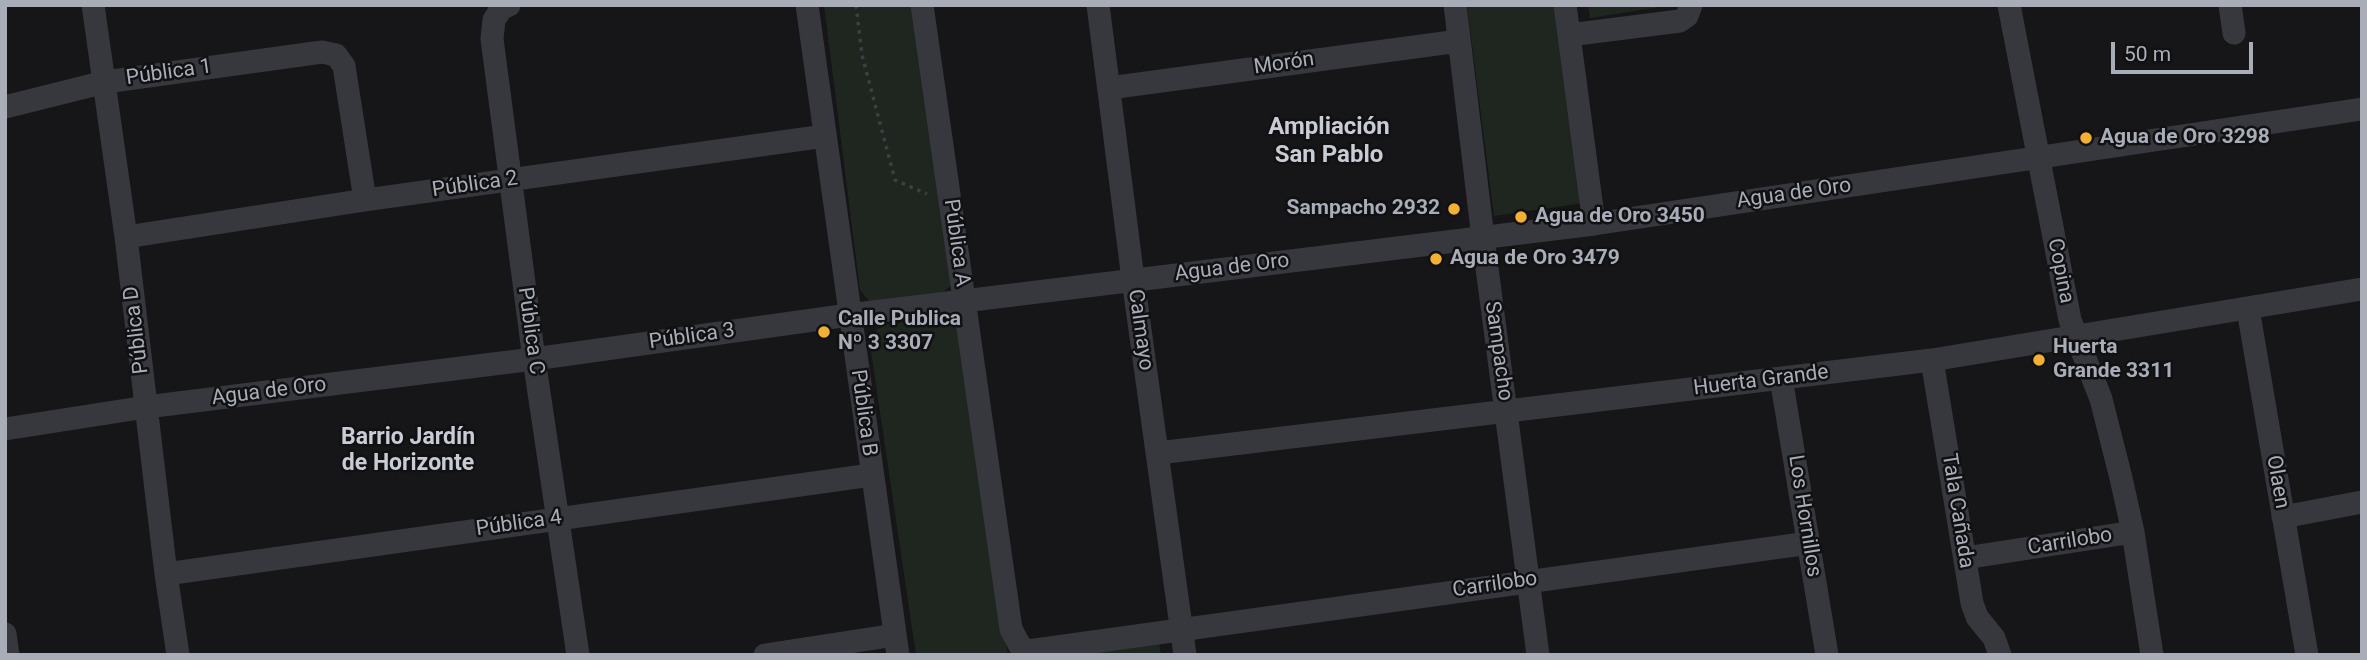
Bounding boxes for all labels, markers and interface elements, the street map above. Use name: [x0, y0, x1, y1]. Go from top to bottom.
scale bar: [2115, 28, 2257, 72]
text: 50 m: [2124, 42, 2171, 66]
street label: Morón: [1252, 47, 1316, 81]
street label: Pública 1: [125, 55, 213, 91]
district label: Ampliación San Pablo: [1268, 114, 1390, 170]
place label: Agua de Oro 3298: [2100, 125, 2270, 151]
marker: Agua de Oro 3298: [2078, 130, 2094, 146]
street label: Pública 2: [431, 167, 519, 203]
street label: Agua de Oro: [1735, 174, 1853, 214]
place label: Sampacho 2932: [1287, 196, 1440, 222]
street label: Pública A: [937, 198, 975, 288]
marker: Sampacho 2932: [1446, 201, 1462, 217]
place label: Agua de Oro 3450: [1535, 204, 1705, 230]
marker: Agua de Oro 3450: [1513, 209, 1529, 225]
street label: Copina: [2041, 236, 2079, 306]
place label: Agua de Oro 3479: [1450, 246, 1620, 272]
street label: Agua de Oro: [1173, 248, 1291, 288]
marker: Agua de Oro 3479: [1428, 251, 1444, 267]
street label: Pública D: [119, 285, 155, 375]
street label: Pública C: [511, 286, 549, 376]
street label: Calmayo: [1122, 288, 1158, 372]
street label: Sampacho: [1479, 300, 1517, 402]
place label: Calle Publica Nº 3 3307: [838, 307, 961, 357]
street label: Pública 3: [648, 319, 736, 355]
marker: Calle Publica Nº 3 3307: [816, 324, 832, 340]
place label: Huerta Grande 3311: [2053, 335, 2174, 385]
marker: Huerta Grande 3311: [2031, 352, 2047, 368]
street label: Huerta Grande: [1692, 360, 1830, 402]
street label: Pública B: [844, 368, 882, 458]
street label: Agua de Oro: [210, 372, 328, 412]
district label: Barrio Jardín de Horizonte: [341, 424, 475, 478]
street label: Tala Cañada: [1935, 452, 1979, 570]
street label: Los Hornillos: [1782, 453, 1826, 579]
street label: Olaen: [2260, 453, 2294, 511]
street label: Pública 4: [475, 506, 563, 542]
street label: Carrilobo: [2026, 523, 2114, 561]
street label: Carrilobo: [1451, 567, 1539, 603]

